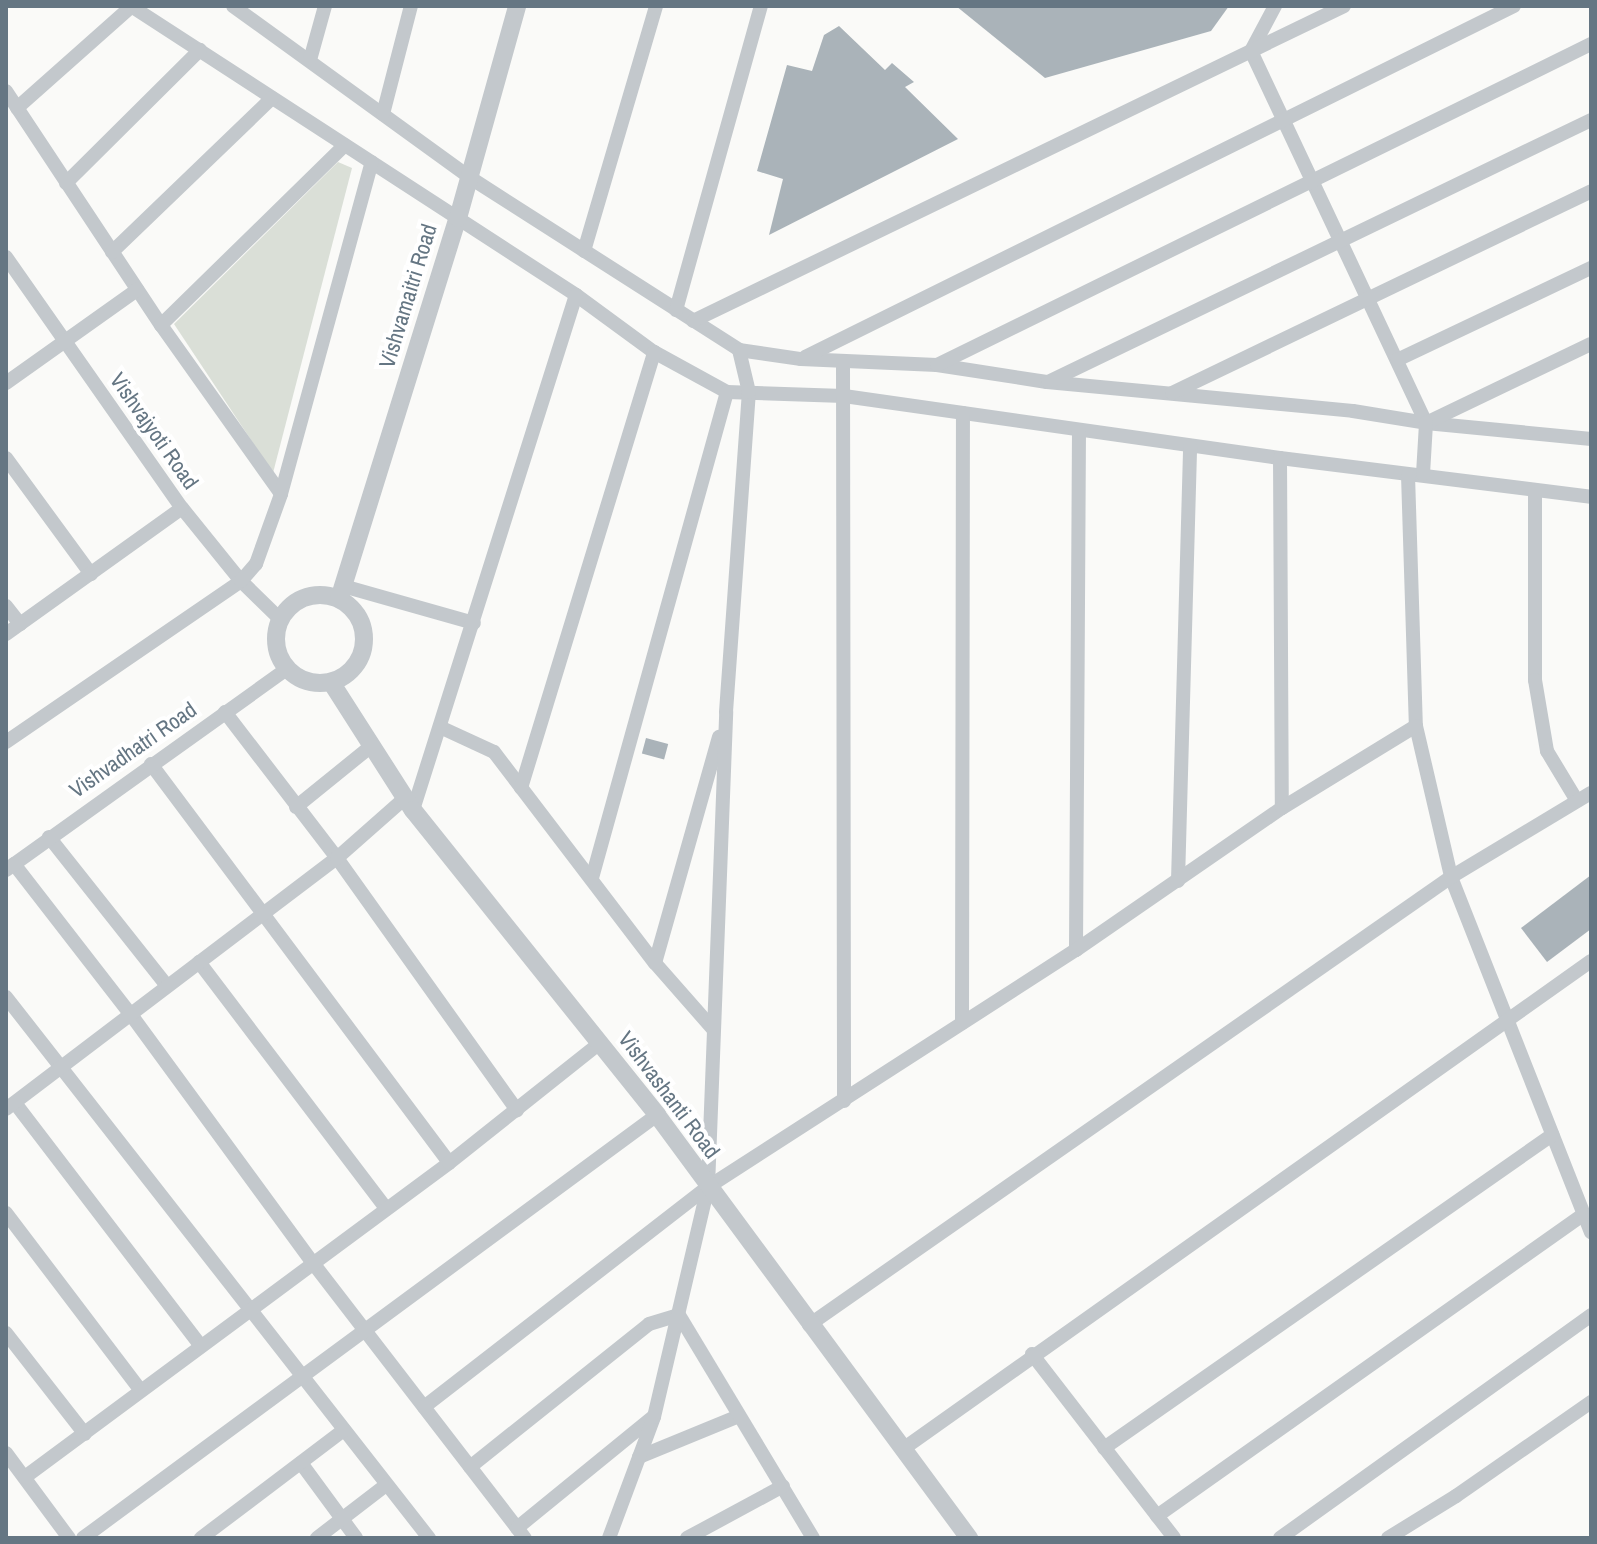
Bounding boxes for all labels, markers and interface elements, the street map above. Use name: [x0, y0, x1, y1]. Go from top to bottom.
street label: Vishvamaitri Road: [374, 221, 442, 371]
street label: Vishvajyoti Road: [104, 368, 204, 494]
street label: Vishvadhatri Road: [64, 696, 202, 804]
street label: Vishvashanti Road: [613, 1026, 725, 1164]

